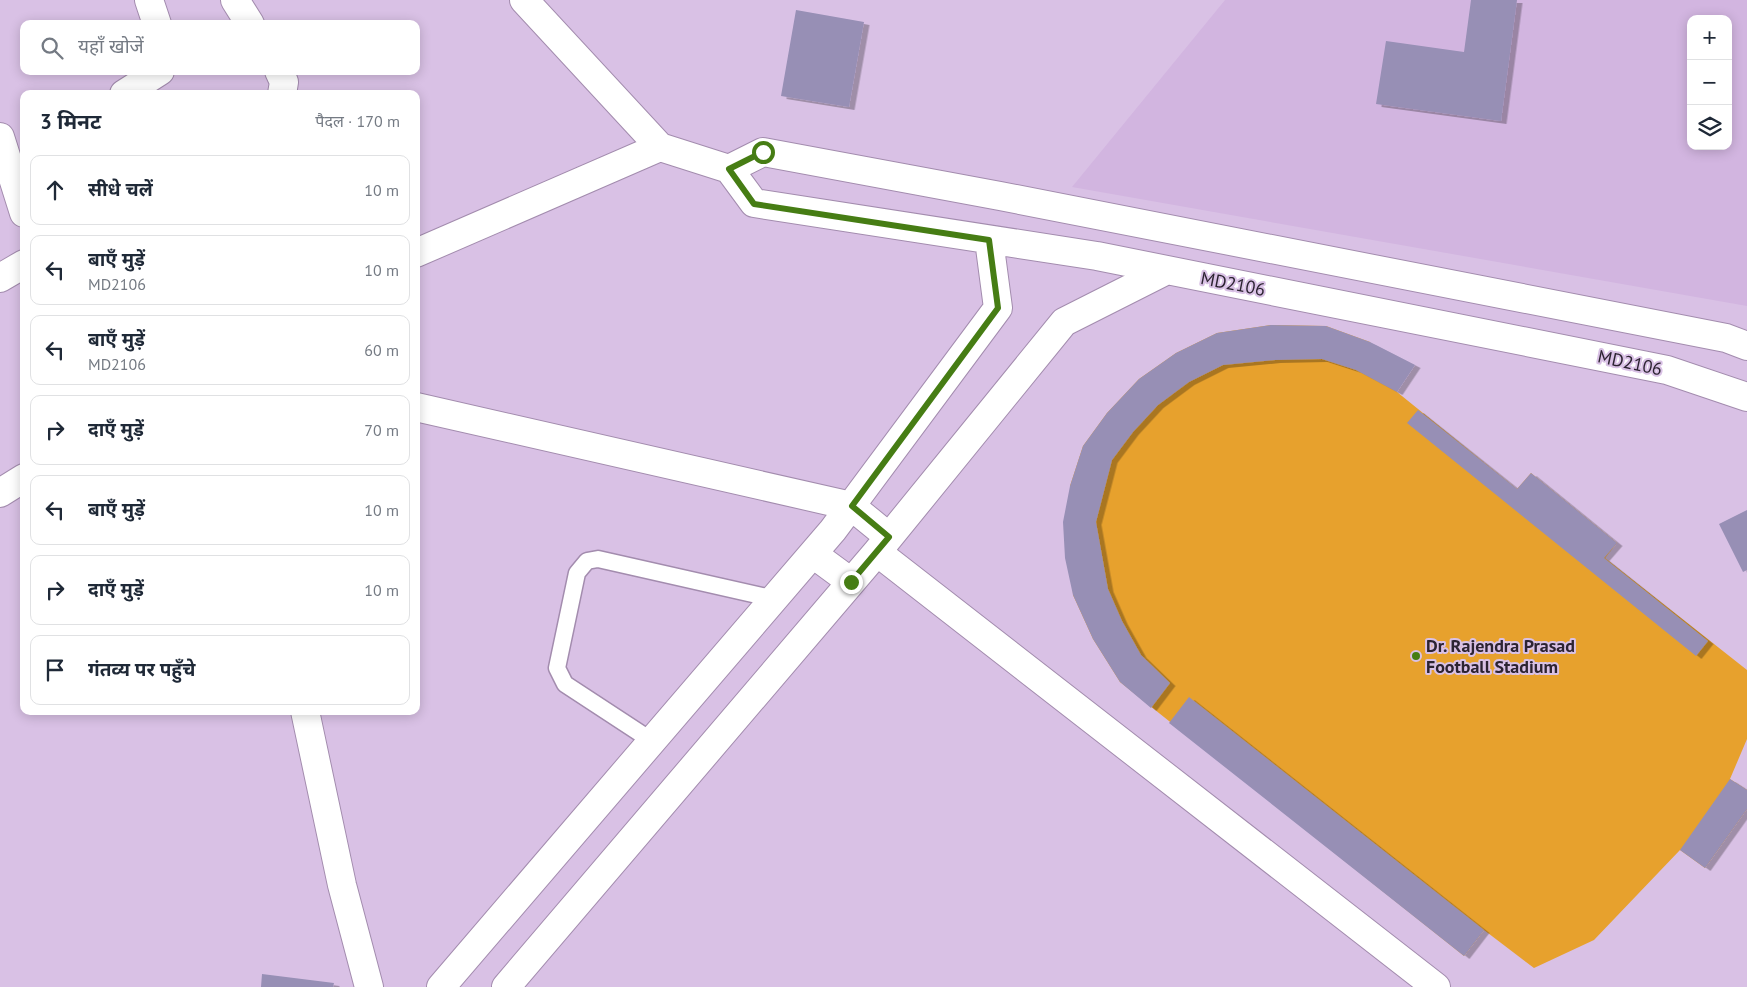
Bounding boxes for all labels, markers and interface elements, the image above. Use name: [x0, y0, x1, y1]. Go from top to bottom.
map controls: [1687, 15, 1732, 150]
button: +: [1687, 15, 1732, 60]
search box: [20, 20, 420, 75]
icon: search: [38, 34, 66, 62]
text: यहाँ खोजें: [78, 34, 144, 58]
button: −: [1687, 60, 1732, 105]
button: layers: [1687, 105, 1732, 150]
text: 3 मिनट: [40, 108, 101, 135]
text: पैदल · 170 m: [315, 111, 400, 131]
route start: [752, 141, 775, 164]
icon: ahead: [41, 176, 69, 204]
text: सीधे चलें: [88, 177, 153, 201]
text: 10 m: [364, 180, 399, 200]
text: बाएँ मुड़ें: [88, 247, 145, 271]
icon: left: [41, 256, 69, 284]
text: 10 m: [364, 260, 399, 280]
street label: MD2106: [1199, 266, 1267, 301]
text: MD2106: [88, 274, 146, 294]
text: बाएँ मुड़ें: [88, 327, 145, 351]
icon: left: [41, 336, 69, 364]
text: 60 m: [364, 340, 399, 360]
street label: MD2106: [1596, 344, 1664, 381]
text: MD2106: [88, 354, 146, 374]
icon: right: [41, 416, 69, 444]
text: दाएँ मुड़ें: [88, 417, 144, 441]
text: 70 m: [364, 420, 399, 440]
icon: left: [41, 496, 69, 524]
text: बाएँ मुड़ें: [88, 497, 145, 521]
text: 10 m: [364, 500, 399, 520]
route end: [840, 571, 863, 594]
icon: right: [41, 576, 69, 604]
text: दाएँ मुड़ें: [88, 577, 144, 601]
text: 10 m: [364, 580, 399, 600]
place label: Dr. Rajendra Prasad Football Stadium: [1426, 634, 1575, 678]
marker: Dr. Rajendra Prasad Football Stadium: [1410, 650, 1422, 662]
icon: arrive: [41, 656, 69, 684]
text: गंतव्य पर पहुँचे: [88, 657, 195, 681]

